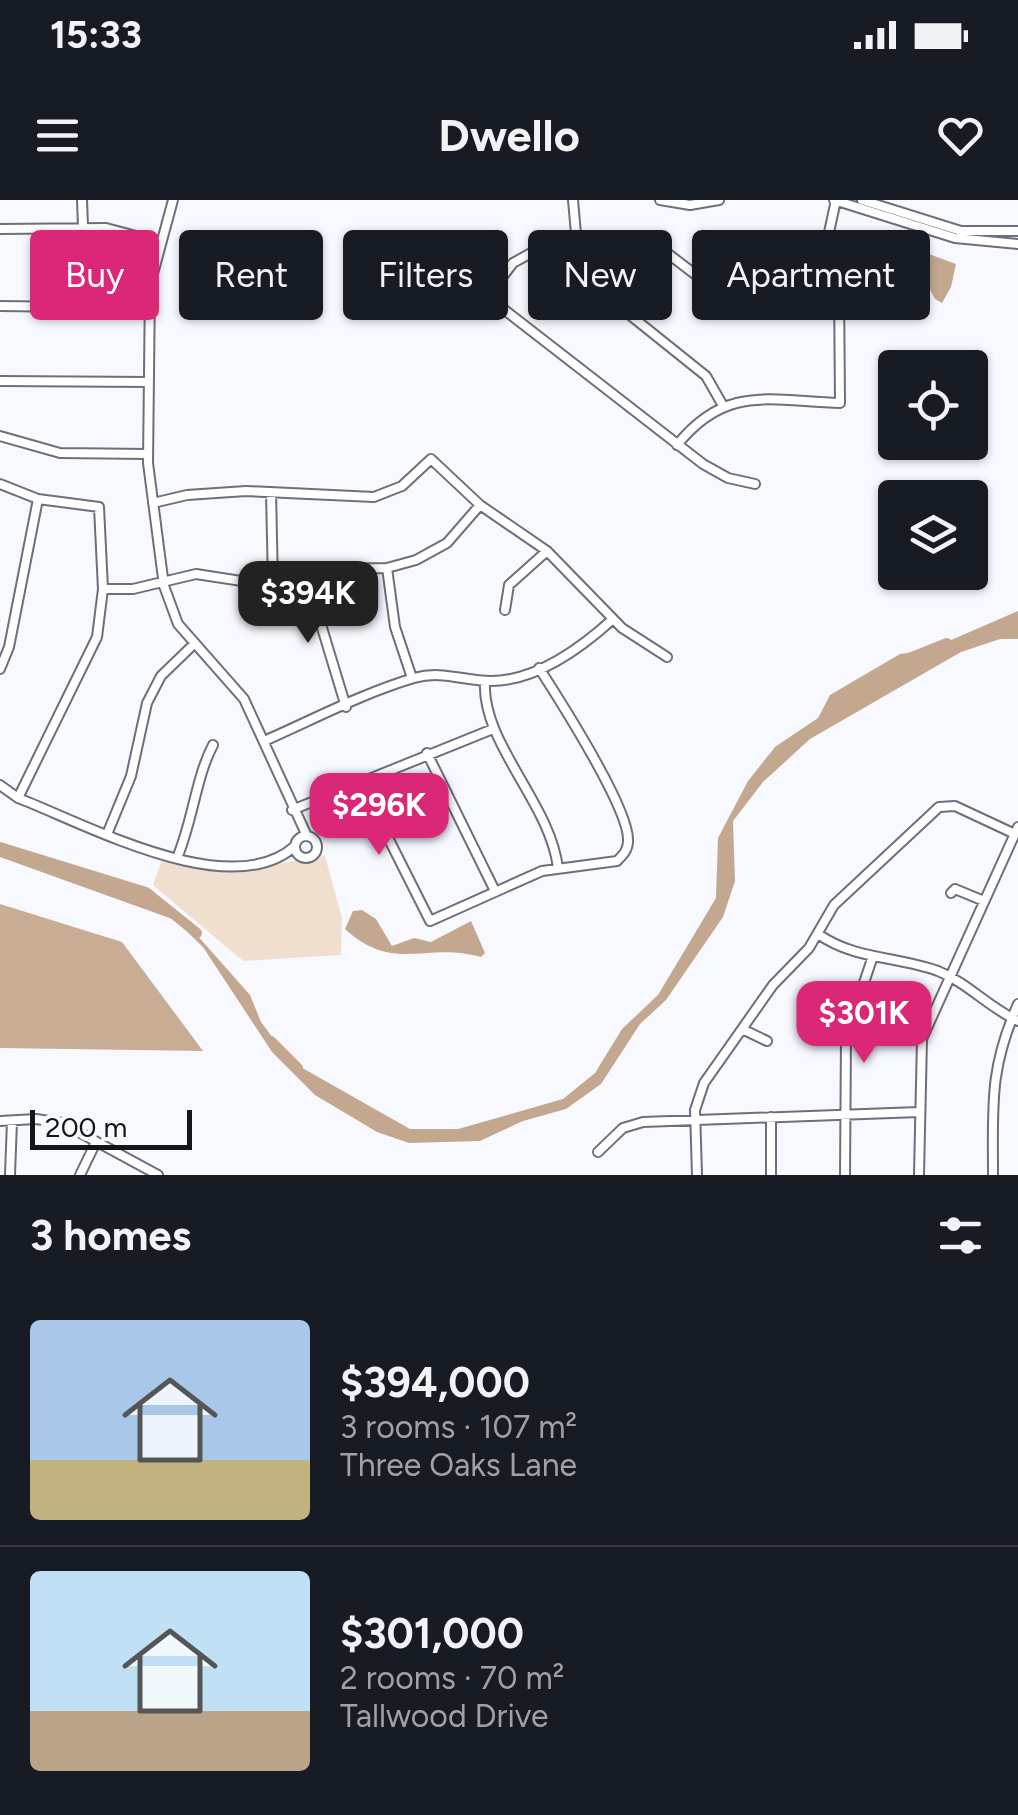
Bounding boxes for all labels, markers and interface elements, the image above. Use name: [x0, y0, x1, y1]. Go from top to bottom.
text: 15:33: [50, 12, 142, 58]
icon: menu: [30, 108, 85, 163]
text: Dwello: [438, 108, 580, 162]
icon: heart: [933, 108, 988, 163]
chip: Buy: [30, 230, 159, 320]
chip: Rent: [179, 230, 323, 320]
chip: Filters: [343, 230, 508, 320]
chip: New: [528, 230, 672, 320]
chip: Apartment: [692, 230, 930, 320]
map controls: [878, 350, 988, 590]
button: locate: [878, 350, 988, 460]
button: layers: [878, 480, 988, 590]
pin: $394K: [238, 561, 378, 646]
text: $394K: [260, 574, 356, 612]
pin: $296K: [309, 773, 449, 858]
text: $296K: [332, 786, 426, 824]
pin: $301K: [794, 981, 934, 1066]
text: $301K: [818, 994, 910, 1032]
scale bar: [30, 1105, 192, 1150]
text: 200 m: [45, 1110, 127, 1144]
icon: filters: [933, 1208, 988, 1263]
text: 3 homes: [30, 1210, 191, 1261]
text: $394,000: [340, 1357, 530, 1408]
icon: home: [110, 1360, 230, 1480]
text: 3 rooms · 107 m²: [340, 1408, 577, 1446]
text: Three Oaks Lane: [340, 1446, 577, 1484]
text: $301,000: [340, 1608, 524, 1659]
icon: home: [110, 1611, 230, 1731]
text: 2 rooms · 70 m²: [340, 1659, 564, 1697]
text: Tallwood Drive: [340, 1697, 549, 1735]

